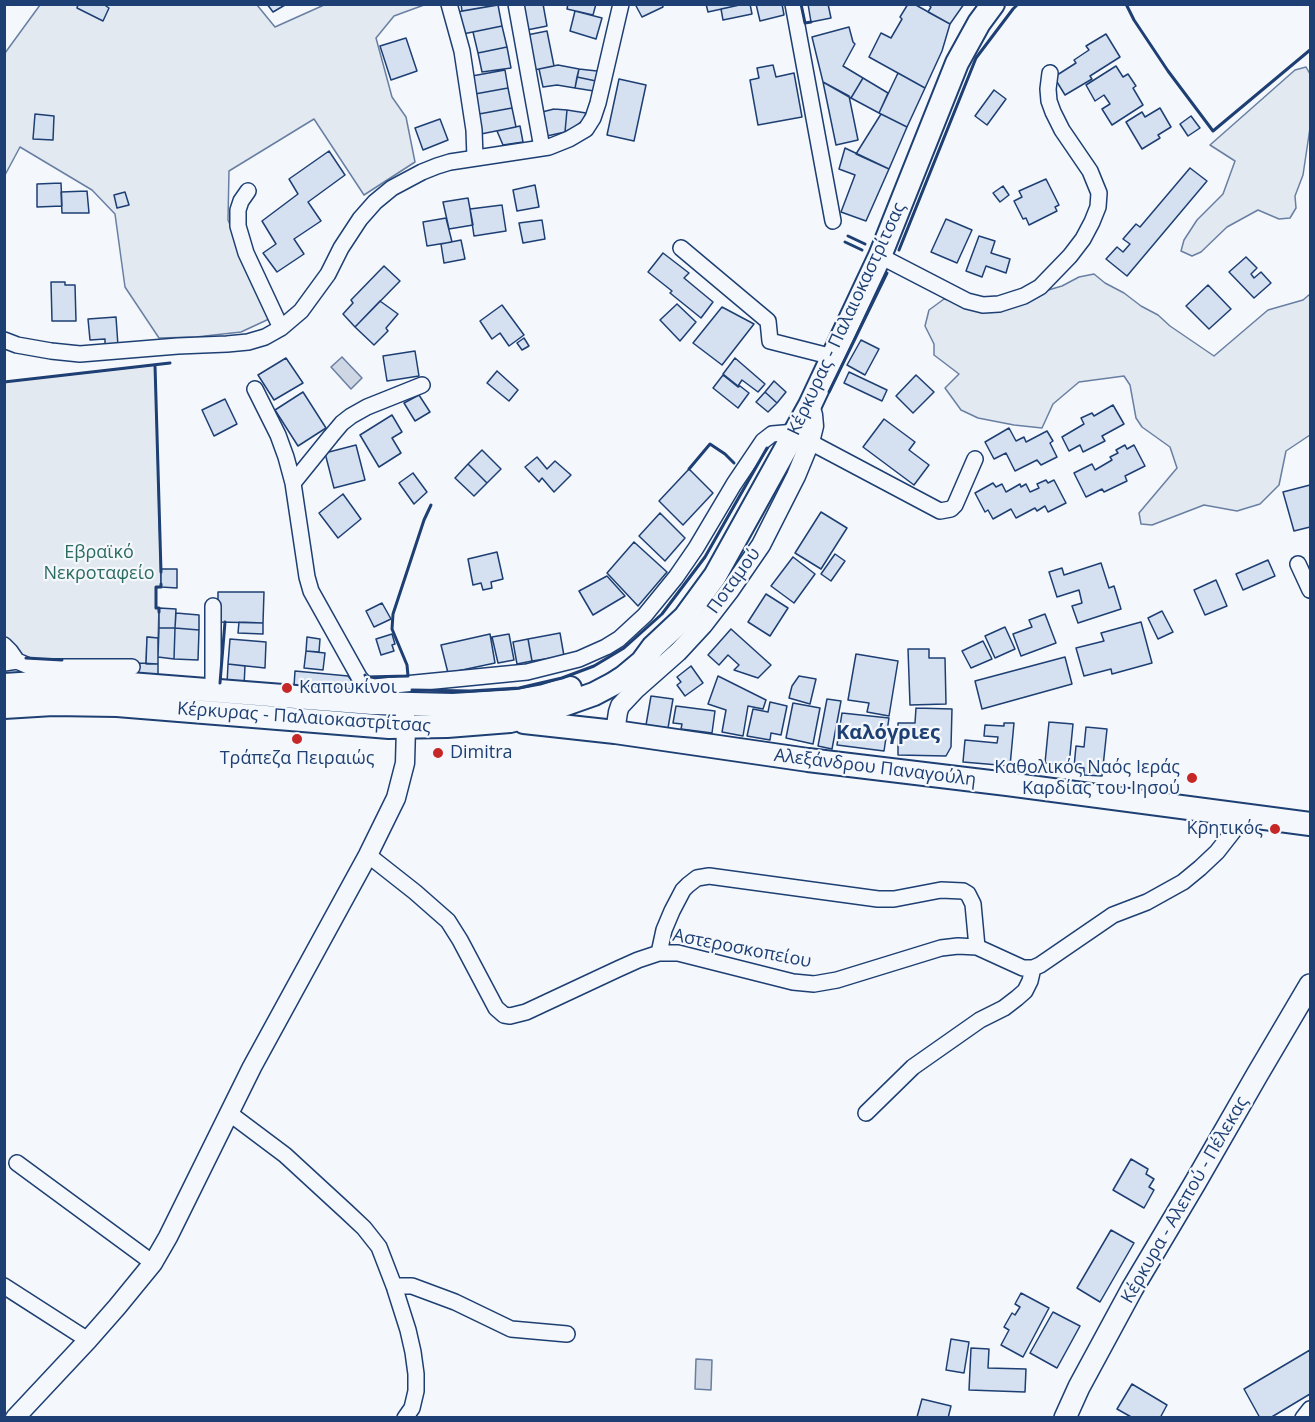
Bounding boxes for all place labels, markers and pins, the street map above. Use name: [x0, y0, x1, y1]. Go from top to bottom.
place label: Καπουκίνοι: [299, 677, 397, 699]
marker: Καπουκίνοι: [280, 681, 294, 695]
marker: Τράπεζα Πειραιώς: [290, 732, 304, 746]
place label: Dimitra: [450, 742, 513, 764]
marker: Dimitra: [431, 746, 445, 760]
place label: Τράπεζα Πειραιώς: [220, 748, 374, 770]
place label: Καθολικός Ναός Ιεράς Καρδίας του Ιησού: [994, 757, 1180, 800]
marker: Καθολικός Ναός Ιεράς Καρδίας του Ιησού: [1185, 771, 1199, 785]
place label: Κρητικός: [1187, 818, 1263, 840]
marker: Κρητικός: [1268, 822, 1282, 836]

